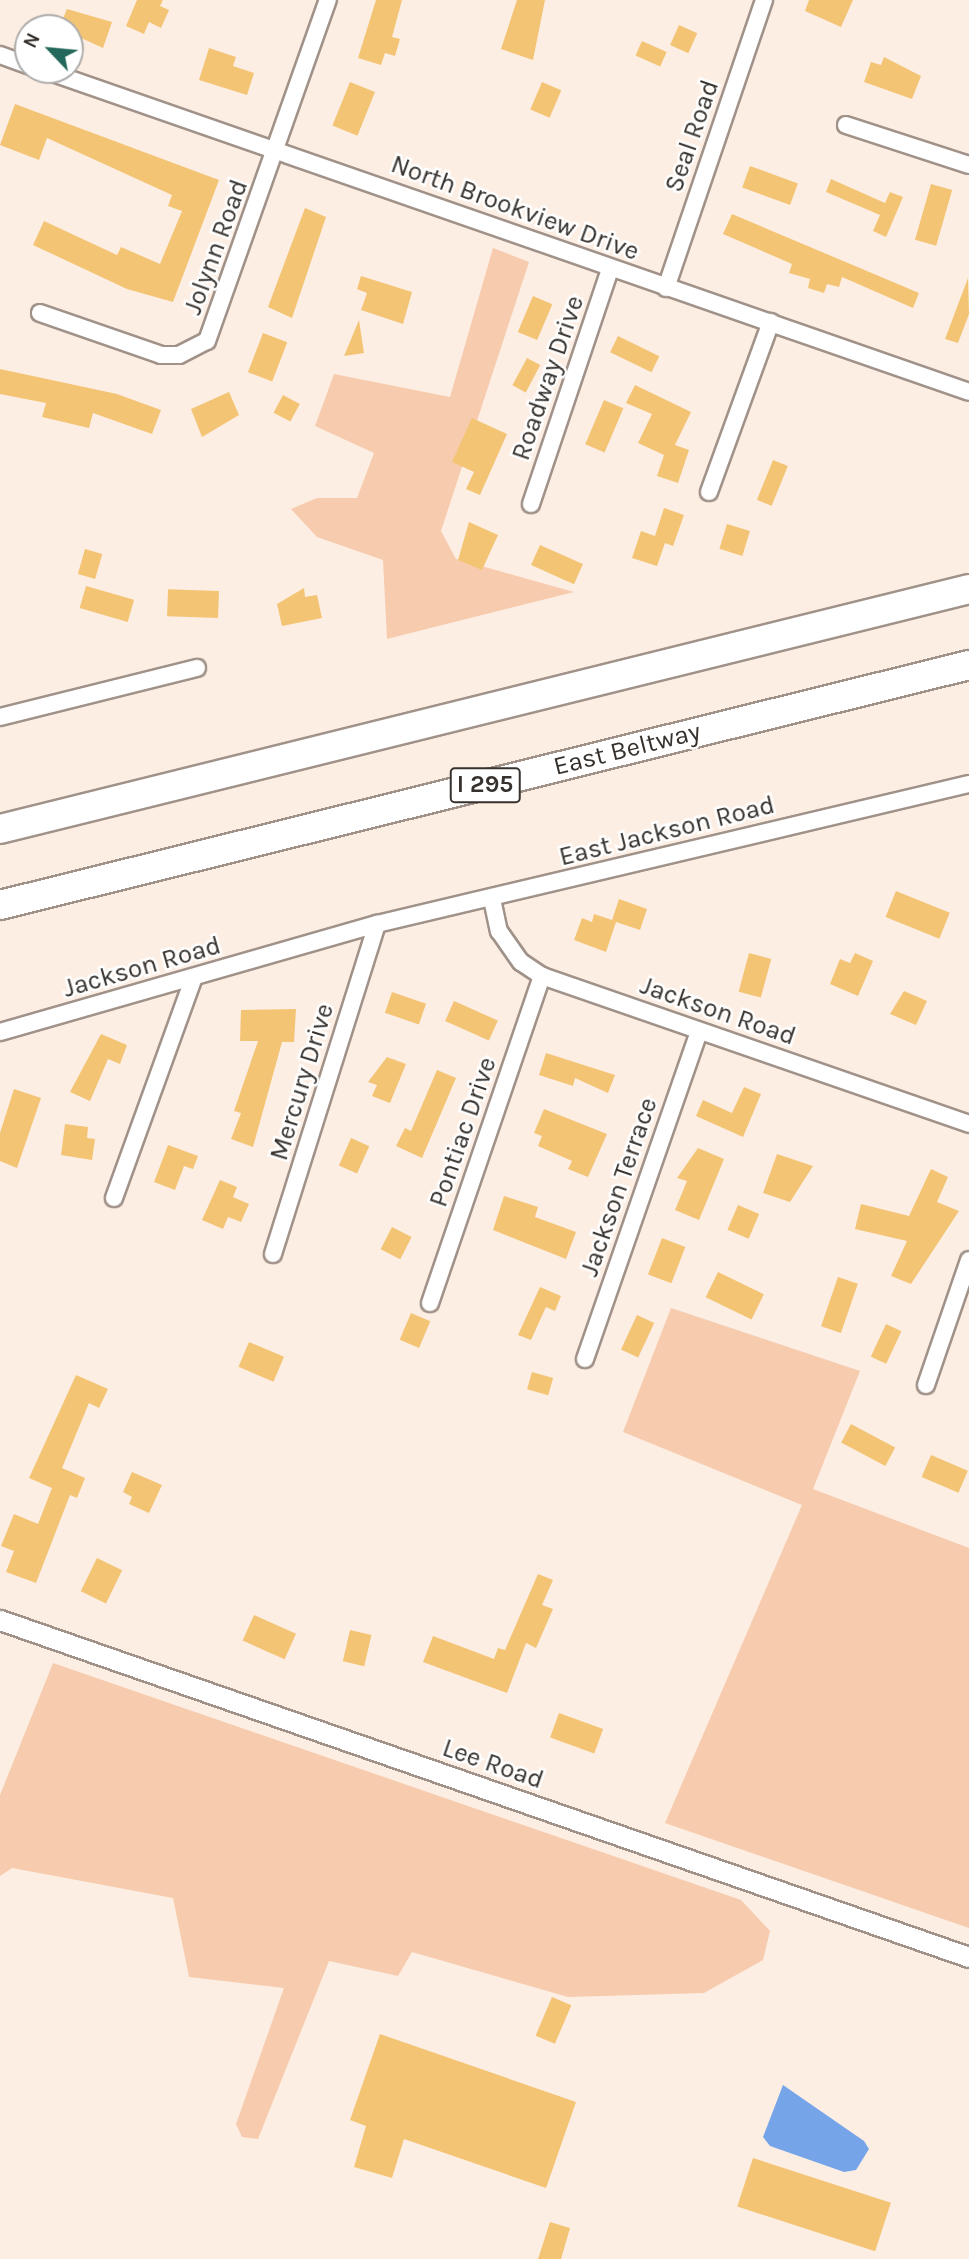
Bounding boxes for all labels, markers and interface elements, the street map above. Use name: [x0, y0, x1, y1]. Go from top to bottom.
north arrow: [14, 14, 84, 84]
text: N: [19, 30, 45, 52]
street label: Seal Road: [658, 76, 726, 196]
street label: North Brookview Drive: [387, 149, 643, 267]
street label: Jolynn Road: [177, 175, 255, 319]
street label: Roadway Drive: [505, 292, 591, 464]
street label: East Beltway: [550, 716, 704, 782]
road number: I 295: [448, 764, 522, 806]
street label: East Jackson Road: [556, 789, 778, 873]
street label: Jackson Road: [60, 930, 224, 1004]
street label: Jackson Road: [636, 970, 800, 1052]
street label: Mercury Drive: [263, 1000, 341, 1164]
street label: Pontiac Drive: [423, 1053, 503, 1211]
street label: Jackson Terrace: [574, 1094, 664, 1280]
street label: Lee Road: [438, 1732, 548, 1796]

